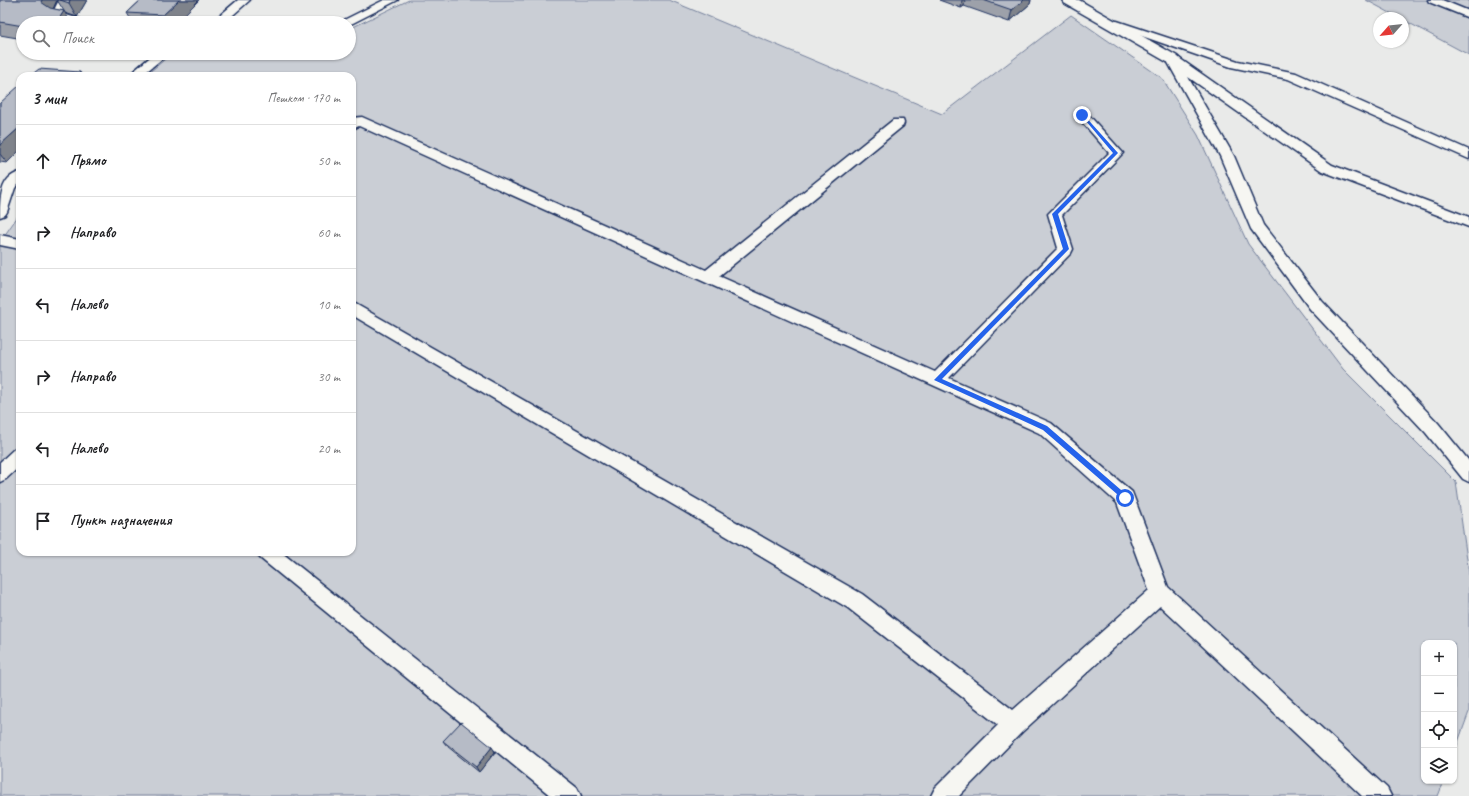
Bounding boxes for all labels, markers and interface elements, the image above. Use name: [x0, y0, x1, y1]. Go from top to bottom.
north arrow: [1373, 12, 1409, 48]
search box: [16, 16, 356, 60]
icon: search: [30, 27, 52, 49]
text: Поиск: [62, 29, 94, 48]
text: 3 мин: [32, 88, 67, 109]
text: Пешком · 170 m: [267, 90, 340, 106]
route end: [1073, 106, 1091, 124]
icon: ahead: [32, 150, 54, 172]
text: Прямо: [70, 151, 106, 170]
text: 50 m: [318, 153, 340, 169]
icon: right: [32, 222, 54, 244]
text: Направо: [70, 223, 116, 242]
text: 60 m: [318, 225, 340, 241]
icon: left: [32, 294, 54, 316]
text: Налево: [70, 295, 108, 314]
text: 10 m: [318, 297, 340, 313]
icon: right: [32, 366, 54, 388]
text: Направо: [70, 367, 116, 386]
text: 30 m: [318, 369, 340, 385]
icon: left: [32, 438, 54, 460]
text: Налево: [70, 439, 108, 458]
text: 20 m: [318, 441, 340, 457]
route start: [1116, 489, 1134, 507]
icon: arrive: [32, 510, 54, 532]
text: Пункт назначения: [70, 511, 172, 530]
map controls: [1421, 640, 1457, 784]
button: +: [1421, 640, 1457, 676]
button: −: [1421, 676, 1457, 712]
button: locate: [1421, 712, 1457, 748]
button: layers: [1421, 748, 1457, 784]

